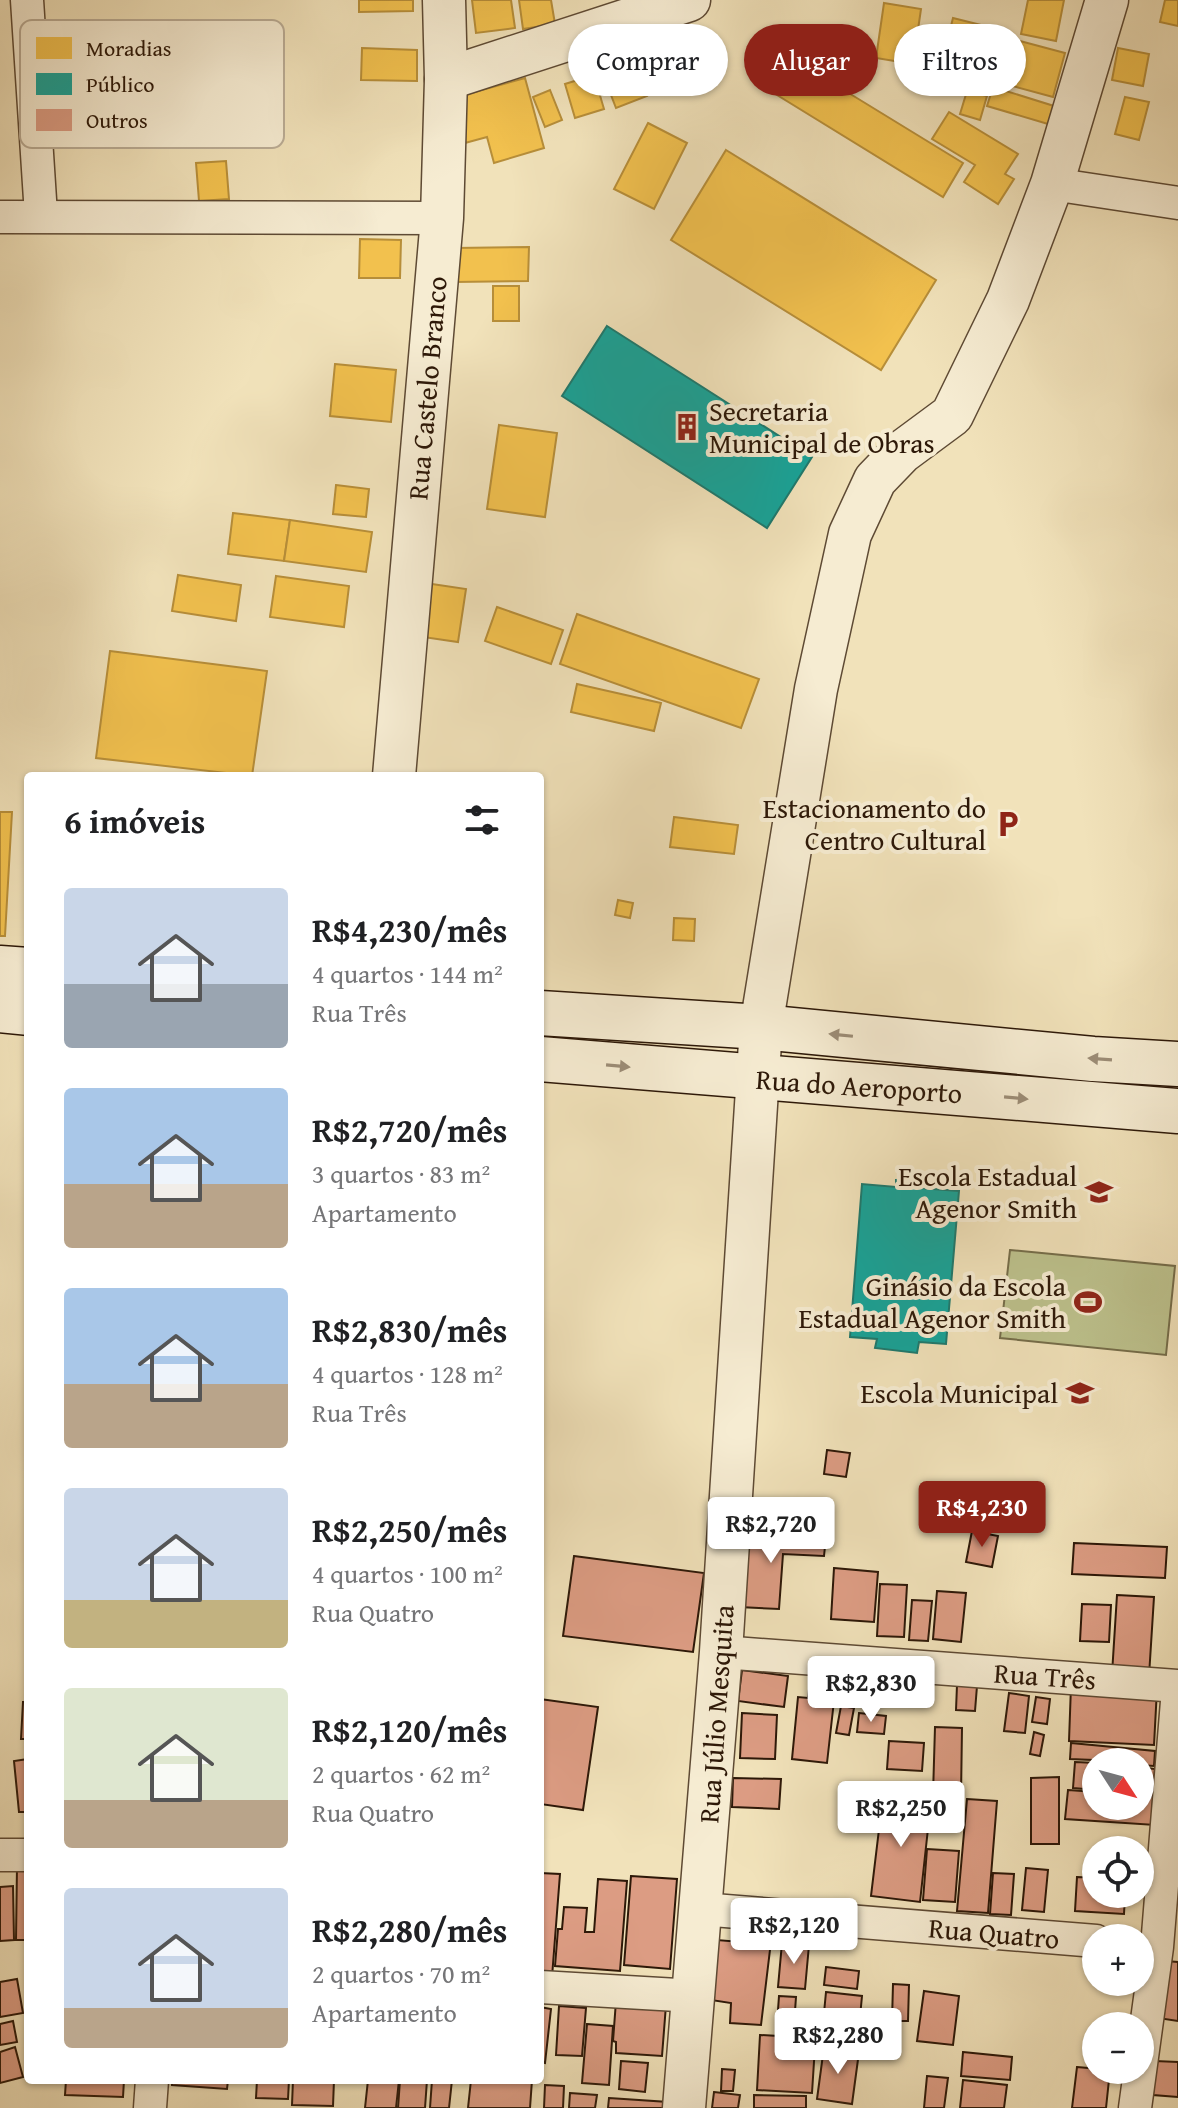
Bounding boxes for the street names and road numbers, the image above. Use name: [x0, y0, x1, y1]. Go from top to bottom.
street label: Rua Castelo Branco: [396, 274, 457, 502]
street label: Rua do Aeroporto: [755, 1058, 964, 1113]
street label: Rua Júlio Mesquita: [687, 1603, 744, 1825]
street label: Rua Três: [993, 1651, 1097, 1700]
street label: Rua Quatro: [927, 1906, 1061, 1959]

